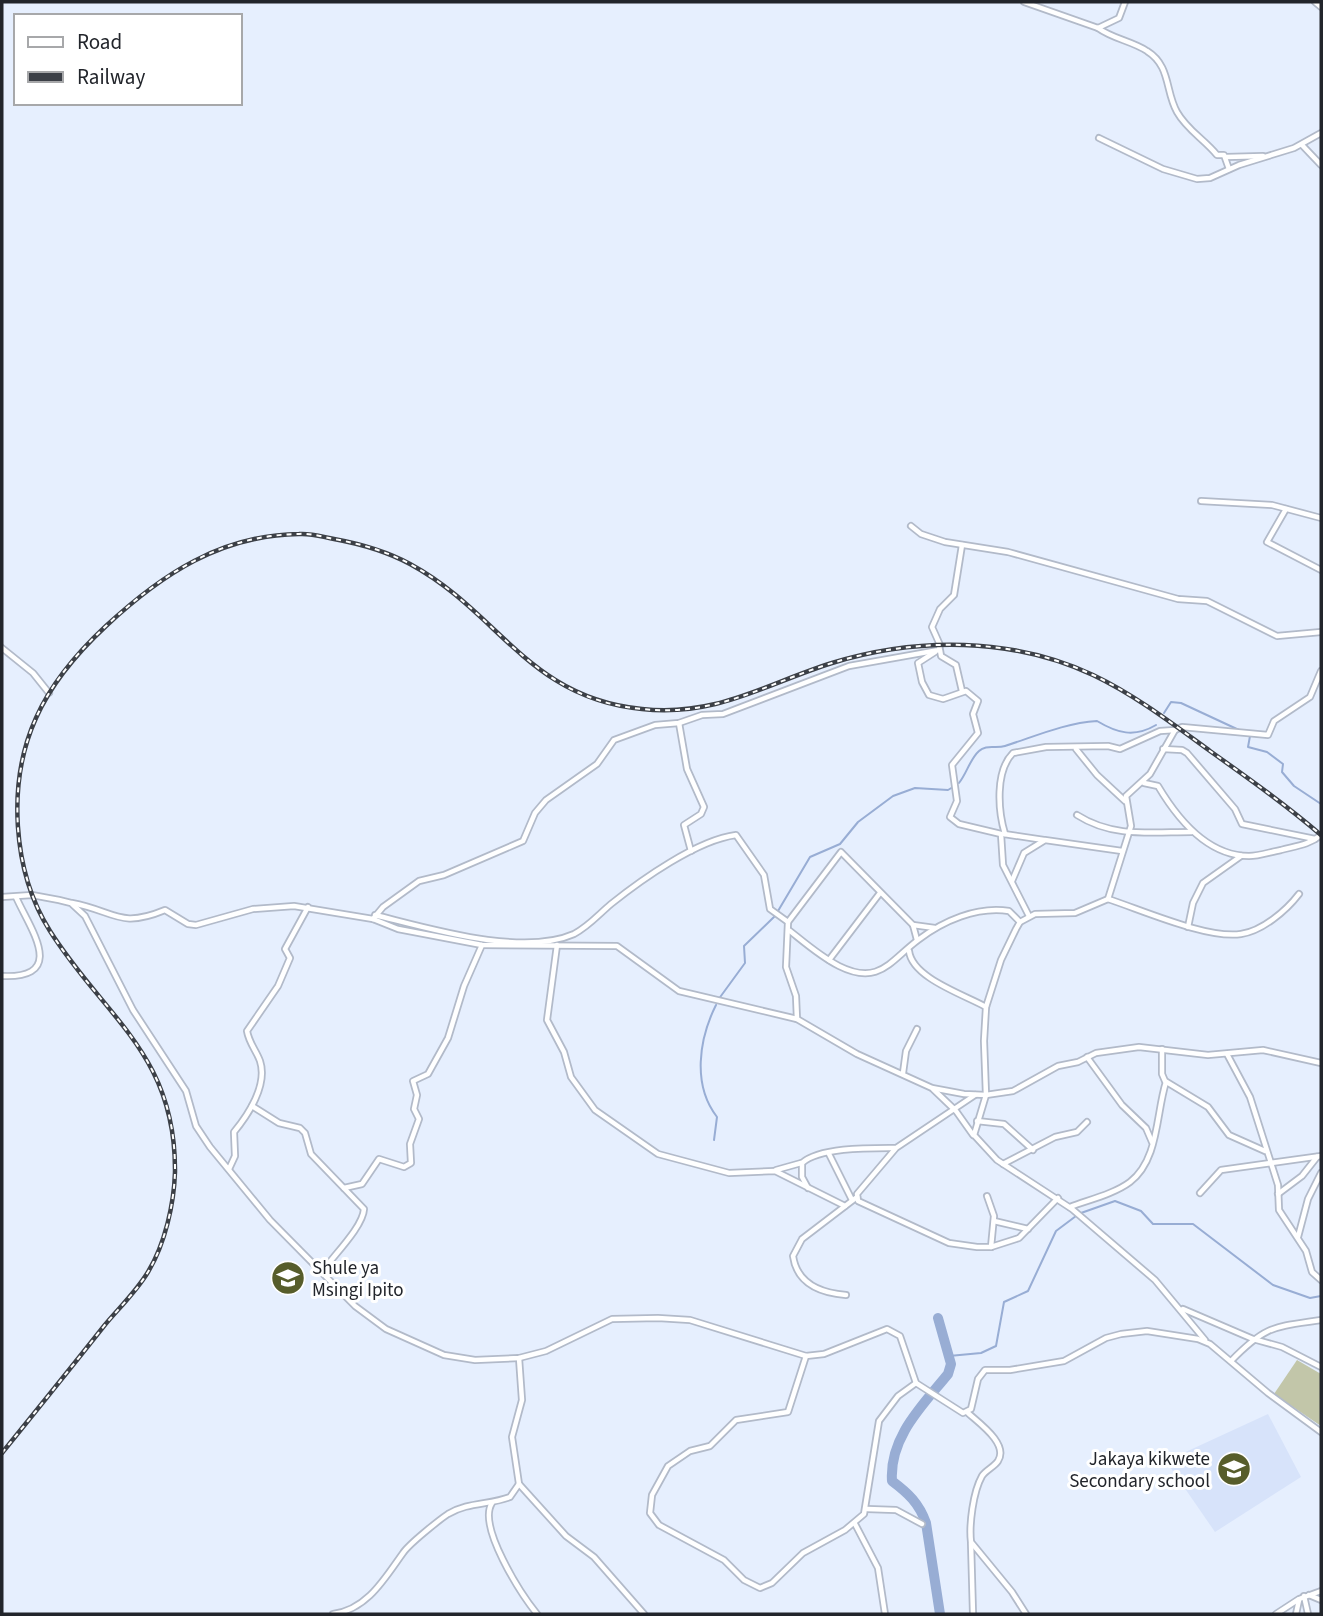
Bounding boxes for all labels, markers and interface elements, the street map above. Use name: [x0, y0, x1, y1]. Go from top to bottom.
legend: [14, 14, 242, 105]
text: Road: [77, 27, 122, 57]
text: Railway: [77, 62, 145, 92]
place label: Shule ya Msingi Ipito: [312, 1255, 404, 1304]
school or university icon: Shule ya Msingi Ipito: [269, 1259, 307, 1297]
place label: Jakaya kikwete Secondary school: [1069, 1446, 1210, 1495]
school or university icon: Jakaya kikwete Secondary school: [1215, 1450, 1253, 1488]

